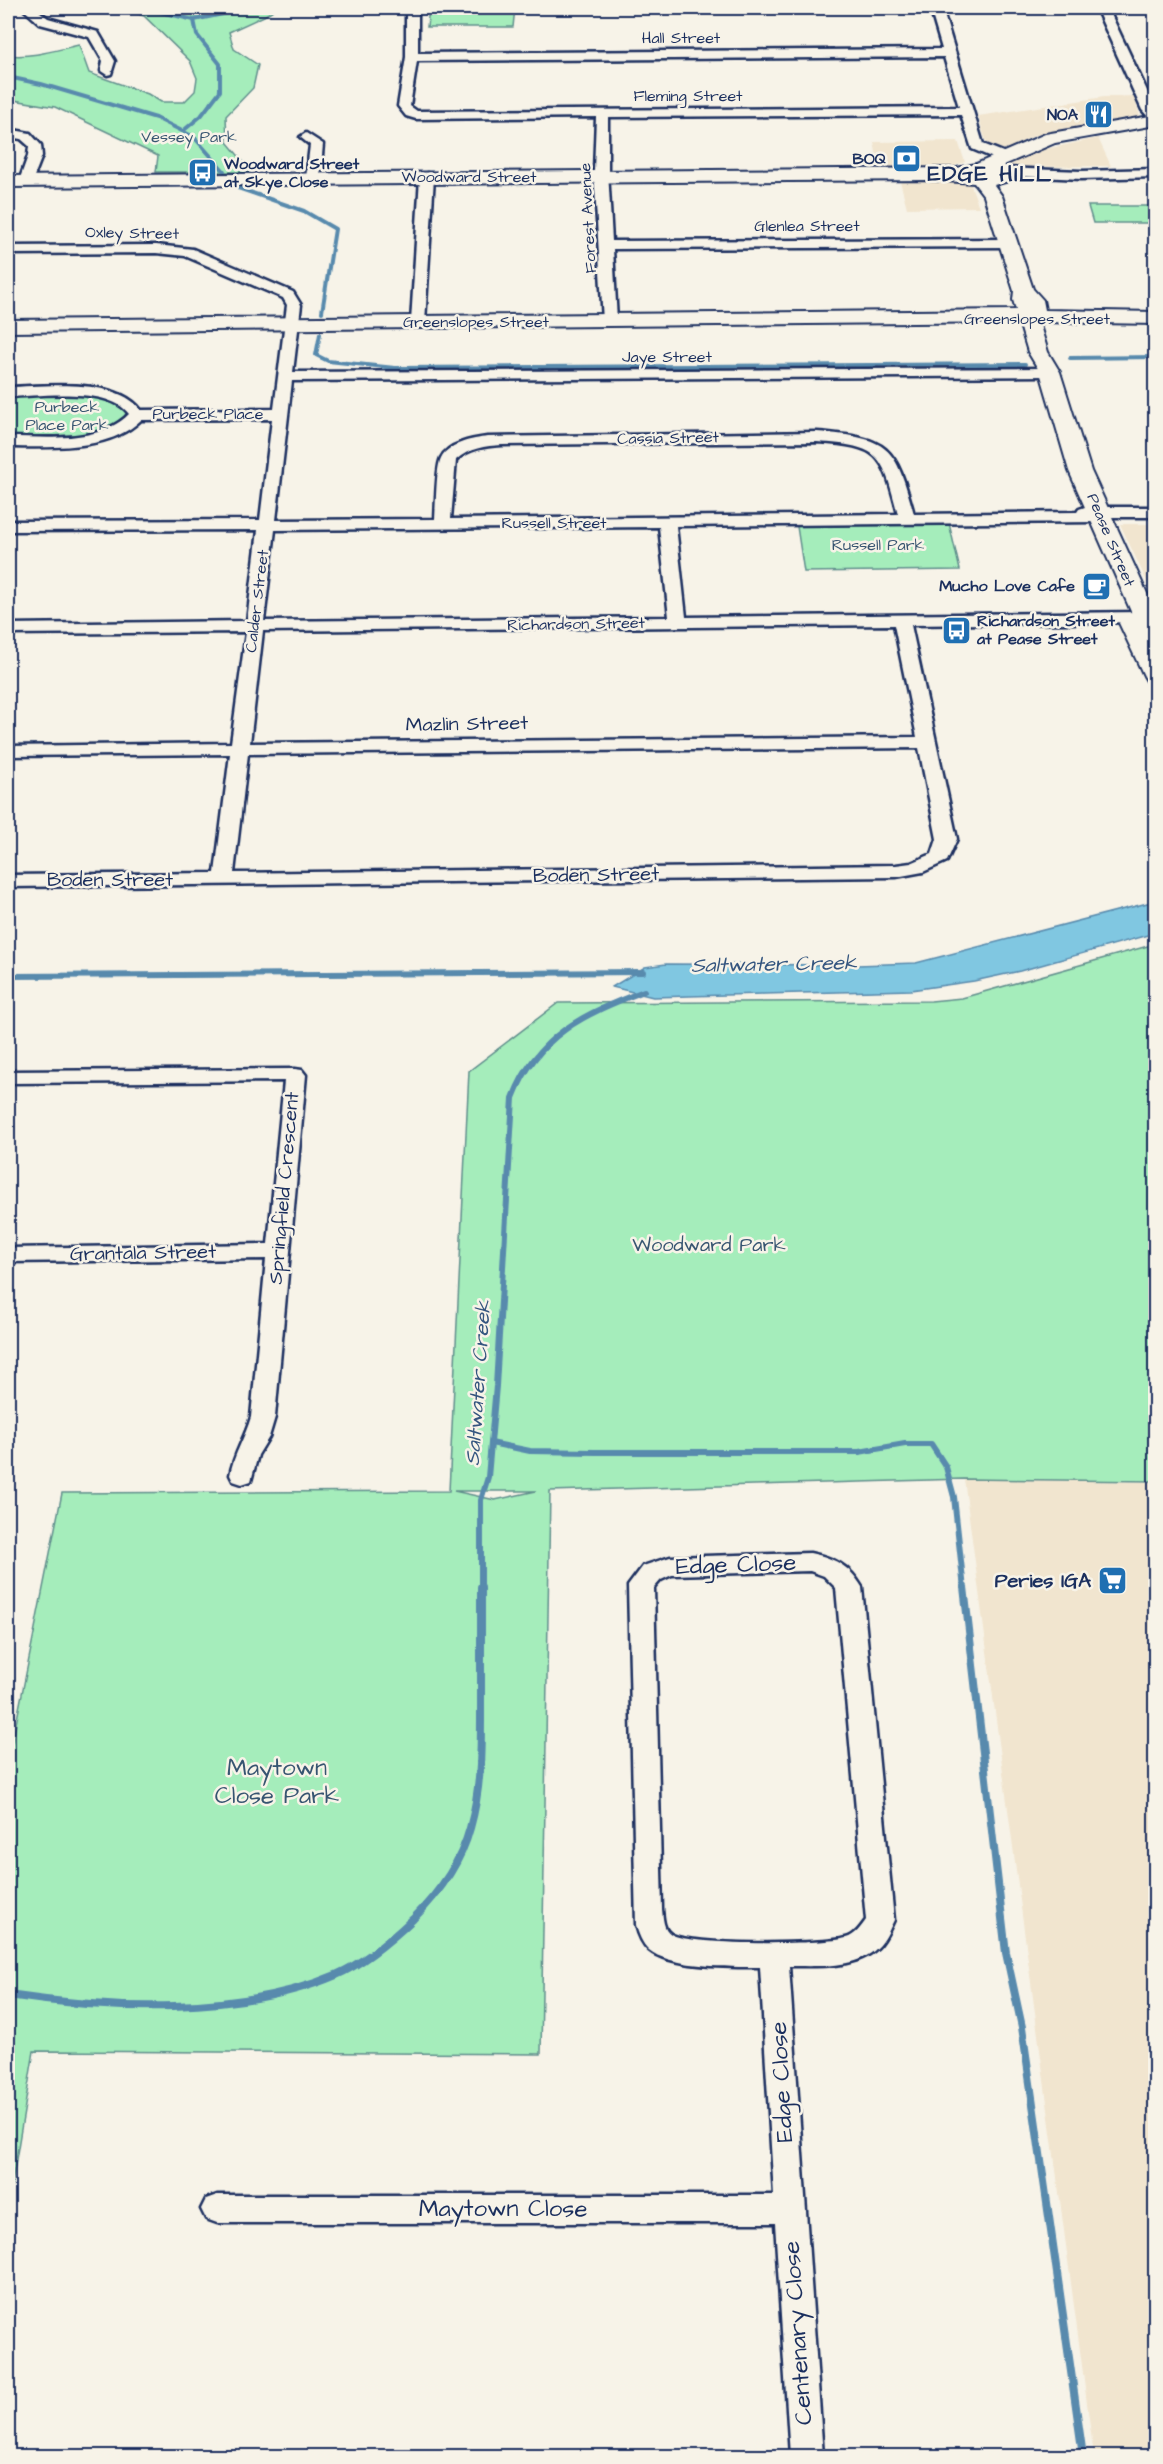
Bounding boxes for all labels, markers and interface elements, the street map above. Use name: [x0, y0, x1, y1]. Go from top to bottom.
street label: Hall Street: [642, 27, 721, 49]
street label: Fleming Street: [633, 85, 743, 108]
restaurant icon: NOA: [1083, 99, 1115, 131]
place label: NOA: [1047, 104, 1079, 126]
park label: Vessey Park: [141, 126, 237, 149]
bank icon: BOQ: [891, 143, 923, 175]
place label: BOQ: [853, 148, 887, 170]
place label: Woodward Street at Skye Close: [223, 153, 360, 194]
bus stop icon: Woodward Street at Skye Close: [187, 157, 219, 189]
district label: EDGE HILL: [928, 159, 1052, 190]
street label: Forest Avenue: [574, 162, 602, 274]
street label: Woodward Street: [401, 166, 537, 188]
street label: Glenlea Street: [754, 215, 860, 237]
street label: Oxley Street: [85, 221, 180, 246]
street label: Greenslopes Street: [964, 308, 1111, 330]
street label: Greenslopes Street: [403, 311, 550, 333]
street label: Jaye Street: [622, 346, 712, 369]
park label: Purbeck Place Park: [25, 396, 109, 436]
street label: Purbeck Place: [153, 403, 264, 425]
street label: Cassia Street: [617, 426, 720, 450]
street label: Pease Street: [1081, 490, 1141, 591]
street label: Russell Street: [501, 512, 607, 534]
park label: Russell Park: [832, 534, 925, 556]
street label: Calder Street: [240, 548, 274, 654]
cafe icon: Mucho Love Cafe: [1080, 570, 1112, 602]
place label: Mucho Love Cafe: [939, 575, 1075, 597]
place label: Richardson Street at Pease Street: [976, 610, 1115, 650]
street label: Richardson Street: [507, 612, 646, 636]
bus stop icon: Richardson Street at Pease Street: [940, 614, 972, 646]
street label: Mazlin Street: [406, 709, 528, 739]
street label: Boden Street: [533, 860, 659, 890]
street label: Boden Street: [47, 866, 173, 894]
water label: Saltwater Creek: [691, 948, 858, 980]
street label: Springfield Crescent: [262, 1091, 307, 1285]
park label: Woodward Park: [632, 1231, 786, 1259]
street label: Grantala Street: [70, 1238, 216, 1268]
water label: Saltwater Creek: [458, 1298, 498, 1467]
street label: Edge Close: [675, 1546, 797, 1585]
supermarket icon: Peries IGA: [1096, 1565, 1128, 1597]
place label: Peries IGA: [995, 1567, 1091, 1595]
park label: Maytown Close Park: [215, 1751, 339, 1813]
street label: Edge Close: [762, 2021, 803, 2143]
street label: Maytown Close: [419, 2192, 587, 2227]
street label: Centenary Close: [775, 2240, 822, 2426]

